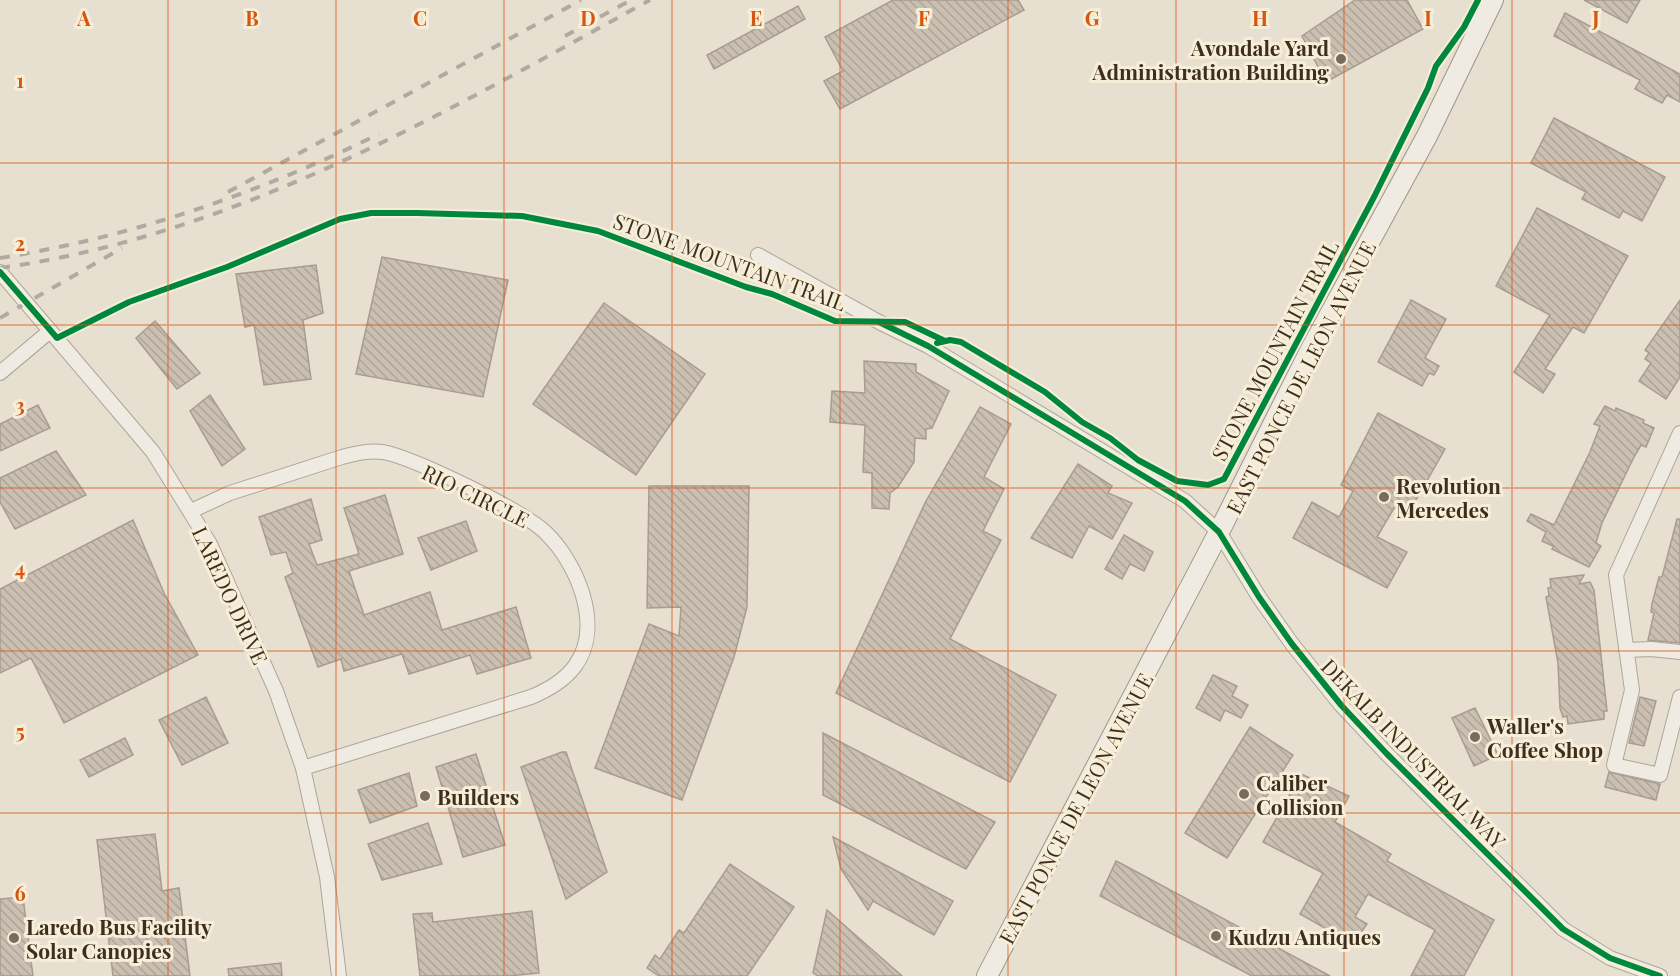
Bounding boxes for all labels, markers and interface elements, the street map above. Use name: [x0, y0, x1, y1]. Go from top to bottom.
text: A: [76, 4, 91, 31]
text: B: [245, 4, 259, 31]
text: C: [413, 4, 427, 31]
text: D: [580, 4, 596, 31]
text: E: [750, 4, 762, 31]
text: F: [918, 4, 930, 31]
text: G: [1085, 4, 1100, 31]
text: H: [1252, 4, 1268, 31]
text: I: [1424, 4, 1432, 31]
text: J: [1591, 4, 1600, 31]
place label: Avondale Yard Administration Building: [1092, 33, 1329, 85]
marker: Avondale Yard Administration Building: [1334, 52, 1348, 66]
text: 1: [16, 66, 24, 93]
street label: STONE MOUNTAIN TRAIL: [610, 206, 850, 316]
text: 2: [15, 229, 25, 256]
street label: STONE MOUNTAIN TRAIL: [1204, 235, 1344, 465]
street label: EAST PONCE DE LEON AVENUE: [1219, 236, 1381, 518]
text: 3: [15, 391, 25, 418]
street label: RIO CIRCLE: [418, 457, 534, 533]
place label: Revolution Mercedes: [1396, 471, 1501, 523]
marker: Revolution Mercedes: [1377, 490, 1391, 504]
street label: LAREDO DRIVE: [187, 521, 275, 669]
text: 4: [15, 554, 25, 581]
street label: DEKALB INDUSTRIAL WAY: [1316, 652, 1513, 854]
street label: EAST PONCE DE LEON AVENUE: [992, 668, 1158, 948]
place label: Waller's Coffee Shop: [1486, 711, 1603, 763]
text: 5: [15, 717, 25, 744]
marker: Waller's Coffee Shop: [1468, 730, 1482, 744]
place label: Caliber Collision: [1256, 768, 1343, 820]
place label: Builders: [437, 782, 519, 810]
marker: Caliber Collision: [1237, 787, 1251, 801]
marker: Builders: [418, 789, 432, 803]
text: 6: [14, 879, 26, 906]
place label: Laredo Bus Facility Solar Canopies: [26, 912, 212, 964]
place label: Kudzu Antiques: [1228, 922, 1381, 950]
marker: Kudzu Antiques: [1209, 929, 1223, 943]
marker: Laredo Bus Facility Solar Canopies: [7, 931, 21, 945]

